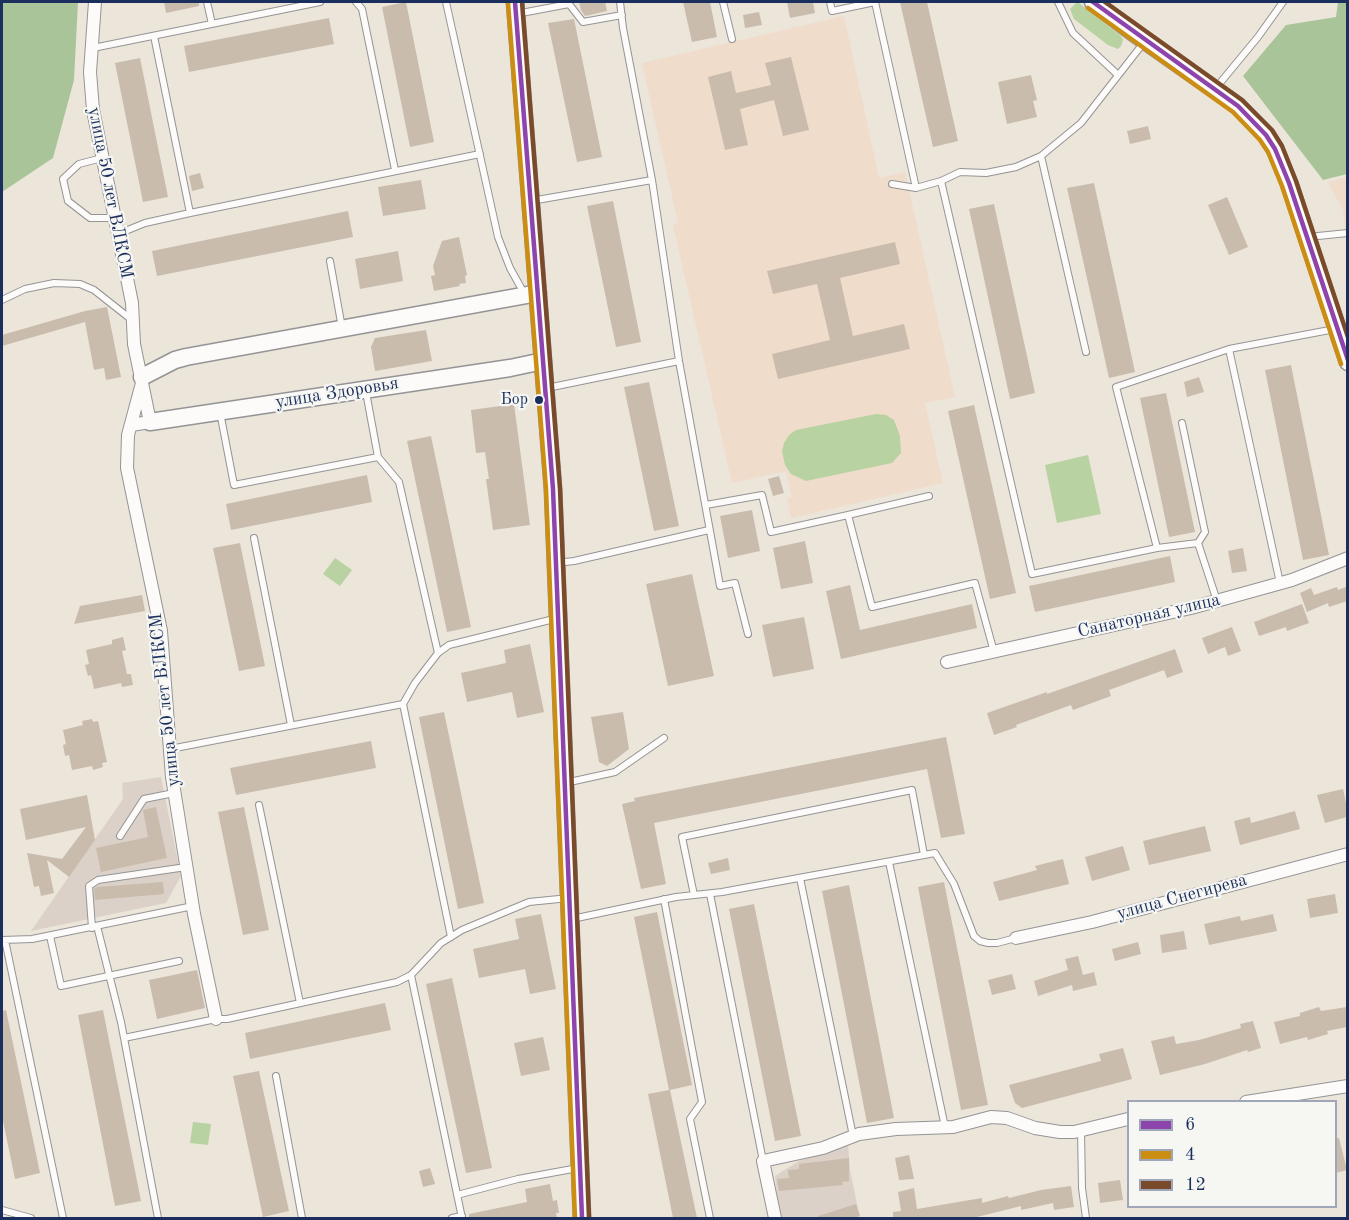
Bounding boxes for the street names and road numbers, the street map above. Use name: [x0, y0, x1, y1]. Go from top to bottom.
street label: улица 50 лет ВЛКСМ: [83, 105, 137, 281]
street label: улица Здоровья: [274, 373, 400, 413]
street label: Санаторная улица: [1076, 589, 1222, 643]
street label: улица 50 лет ВЛКСМ: [145, 612, 185, 788]
street label: улица Снегирева: [1115, 869, 1249, 925]

